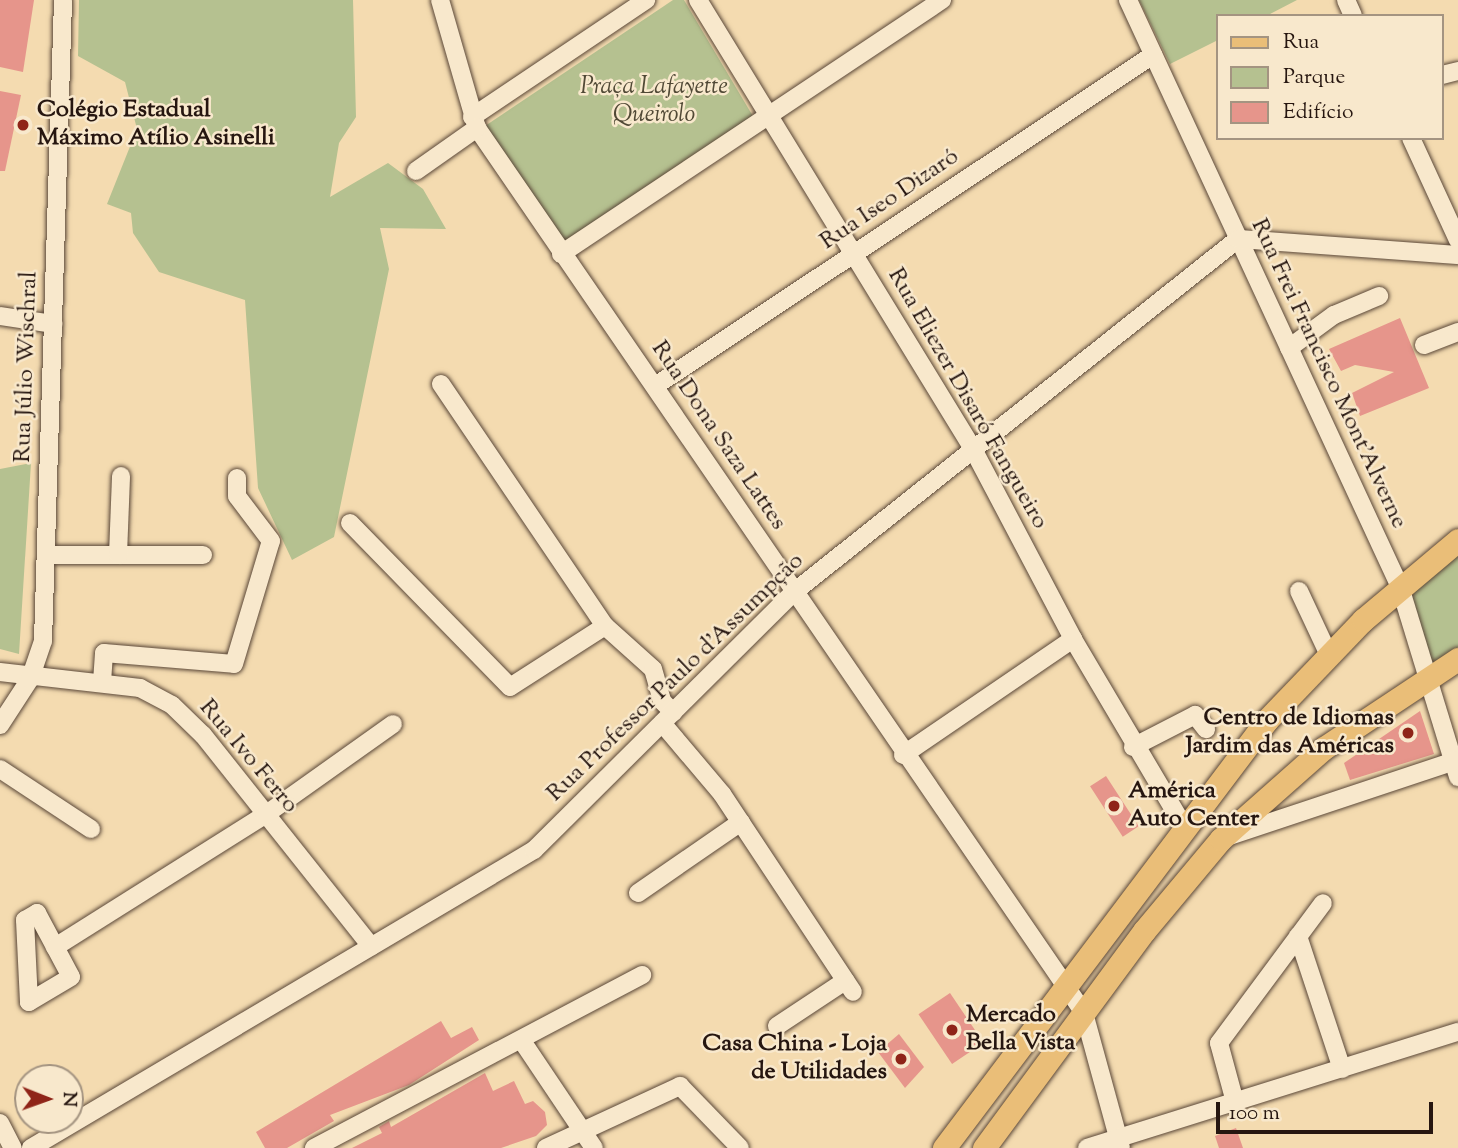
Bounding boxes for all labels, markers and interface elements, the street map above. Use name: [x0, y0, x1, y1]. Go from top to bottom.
legend: [1216, 14, 1444, 140]
text: Rua: [1283, 28, 1319, 58]
text: Parque: [1283, 63, 1345, 93]
park label: Praça Lafayette Queirolo: [580, 74, 728, 130]
place label: Colégio Estadual Máximo Atílio Asinelli: [37, 97, 275, 153]
text: Edifício: [1283, 98, 1353, 128]
marker: Colégio Estadual Máximo Atílio Asinelli: [15, 117, 31, 133]
street label: Rua Iseo Dizaró: [815, 143, 965, 257]
street label: Rua Frei Francisco Mont'Alverne: [1243, 215, 1413, 533]
street label: Rua Eliezer Disaró Fangueiro: [880, 263, 1054, 535]
street label: Rua Júlio Wischral: [9, 271, 45, 463]
street label: Rua Dona Saza Lattes: [644, 336, 792, 536]
street label: Rua Professor Paulo d'Assumpção: [541, 547, 811, 809]
street label: Rua Ivo Ferro: [192, 694, 304, 820]
place label: Centro de Idiomas Jardim das Américas: [1185, 705, 1394, 761]
marker: Centro de Idiomas Jardim das Américas: [1400, 725, 1416, 741]
place label: América Auto Center: [1128, 778, 1259, 834]
marker: América Auto Center: [1106, 798, 1122, 814]
place label: Mercado Bella Vista: [966, 1002, 1075, 1058]
marker: Mercado Bella Vista: [944, 1022, 960, 1038]
place label: Casa China - Loja de Utilidades: [702, 1031, 887, 1087]
marker: Casa China - Loja de Utilidades: [893, 1051, 909, 1067]
north arrow: [14, 1064, 84, 1134]
scale bar: [1220, 1088, 1437, 1132]
text: N: [55, 1092, 82, 1107]
text: 100 m: [1229, 1099, 1280, 1129]

